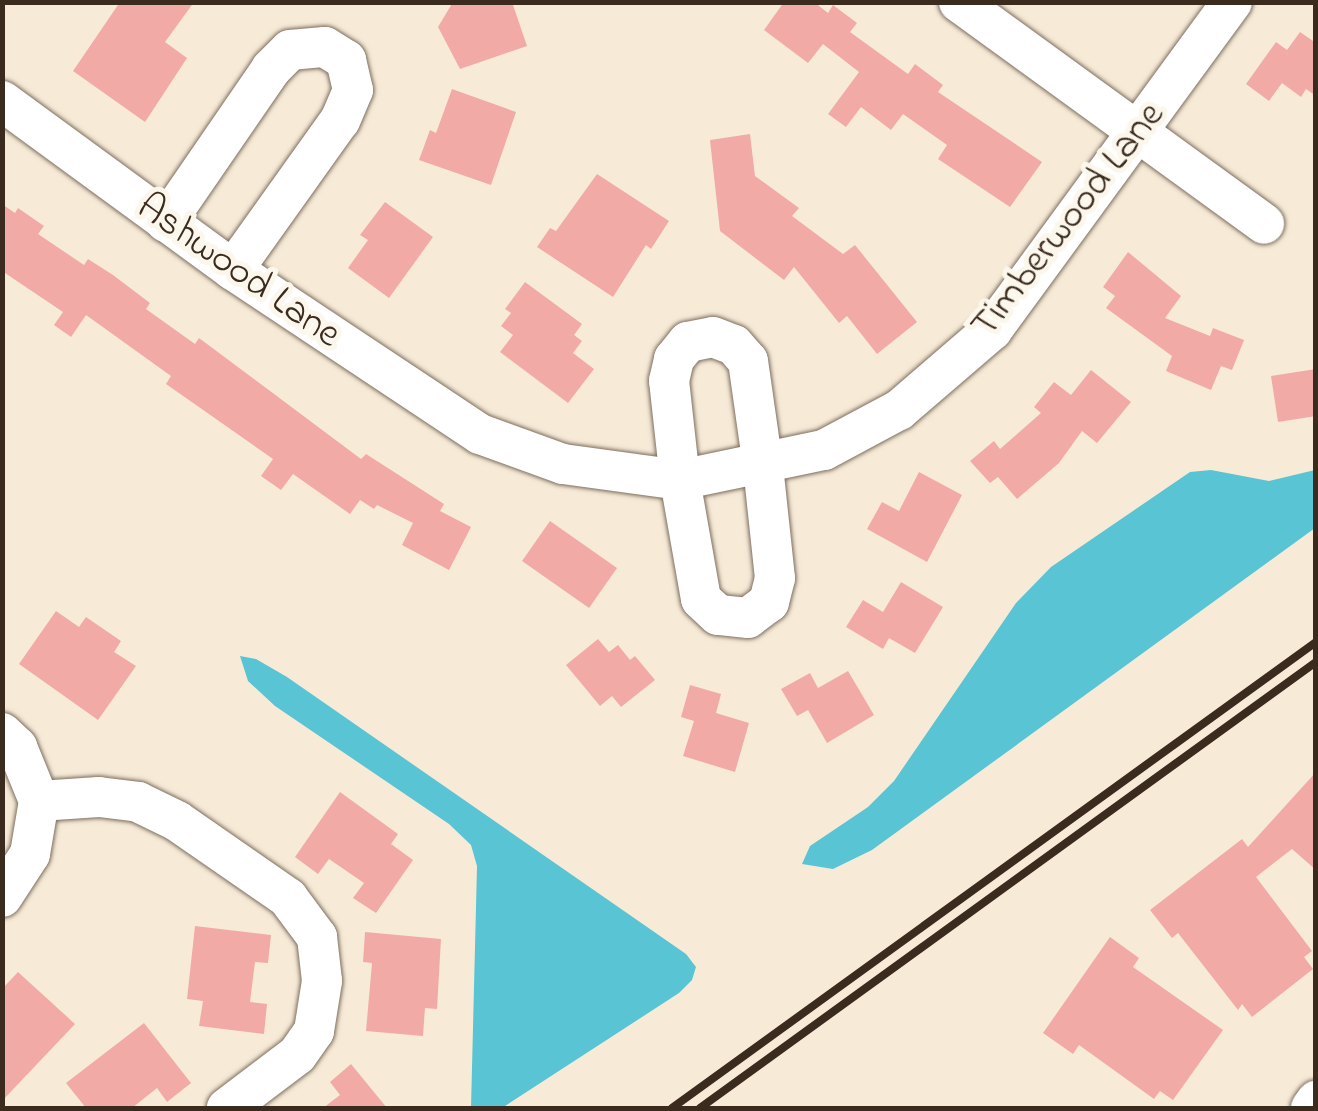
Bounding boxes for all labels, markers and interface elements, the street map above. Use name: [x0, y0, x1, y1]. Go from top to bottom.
street label: Timberwood Lane: [962, 93, 1176, 349]
street label: Ashwood Lane: [127, 184, 349, 360]

